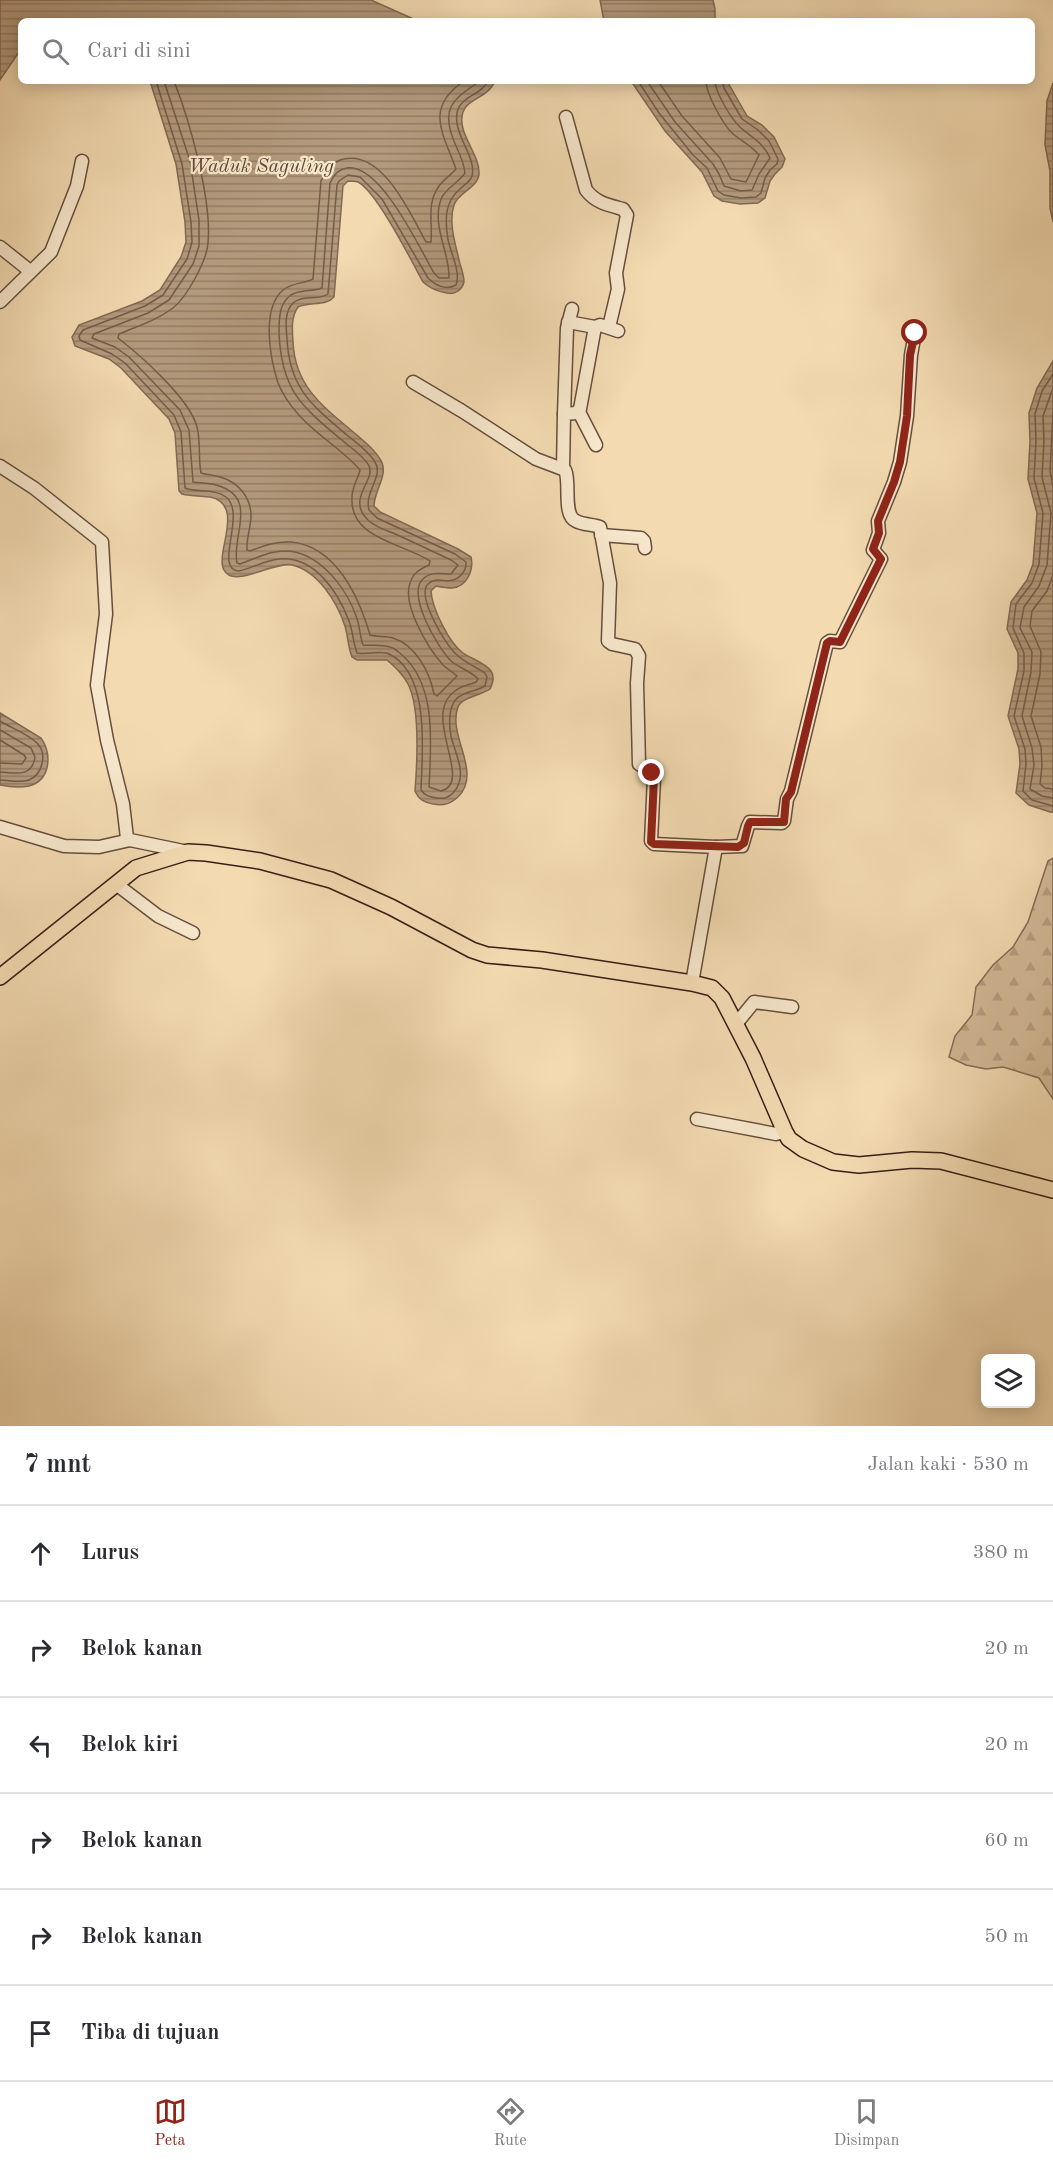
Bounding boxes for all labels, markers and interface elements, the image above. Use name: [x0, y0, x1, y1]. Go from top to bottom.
search box: [18, 18, 1035, 84]
icon: search: [39, 35, 72, 68]
text: Cari di sini: [87, 40, 191, 62]
water label: Waduk Saguling: [188, 157, 334, 177]
route start: [901, 319, 927, 345]
route end: [638, 759, 664, 785]
map controls: [981, 1354, 1035, 1408]
button: layers: [981, 1354, 1035, 1408]
text: 7 mnt: [24, 1452, 91, 1478]
text: Jalan kaki · 530 m: [867, 1455, 1029, 1475]
icon: ahead: [24, 1537, 57, 1570]
text: Lurus: [81, 1542, 139, 1564]
text: 380 m: [973, 1543, 1029, 1563]
icon: right: [24, 1633, 57, 1666]
text: Belok kanan: [81, 1638, 203, 1660]
text: 20 m: [984, 1639, 1029, 1659]
icon: left: [24, 1729, 57, 1762]
text: Belok kiri: [81, 1734, 178, 1756]
text: 20 m: [984, 1735, 1029, 1755]
icon: right: [24, 1825, 57, 1858]
text: Belok kanan: [81, 1830, 203, 1852]
text: 60 m: [984, 1831, 1029, 1851]
icon: right: [24, 1921, 57, 1954]
text: Belok kanan: [81, 1926, 203, 1948]
text: 50 m: [984, 1927, 1029, 1947]
icon: arrive: [24, 2017, 57, 2050]
text: Tiba di tujuan: [81, 2022, 219, 2044]
tab: Peta: [154, 2095, 187, 2151]
tab: Rute: [494, 2095, 527, 2151]
tab: Disimpan: [834, 2095, 899, 2151]

